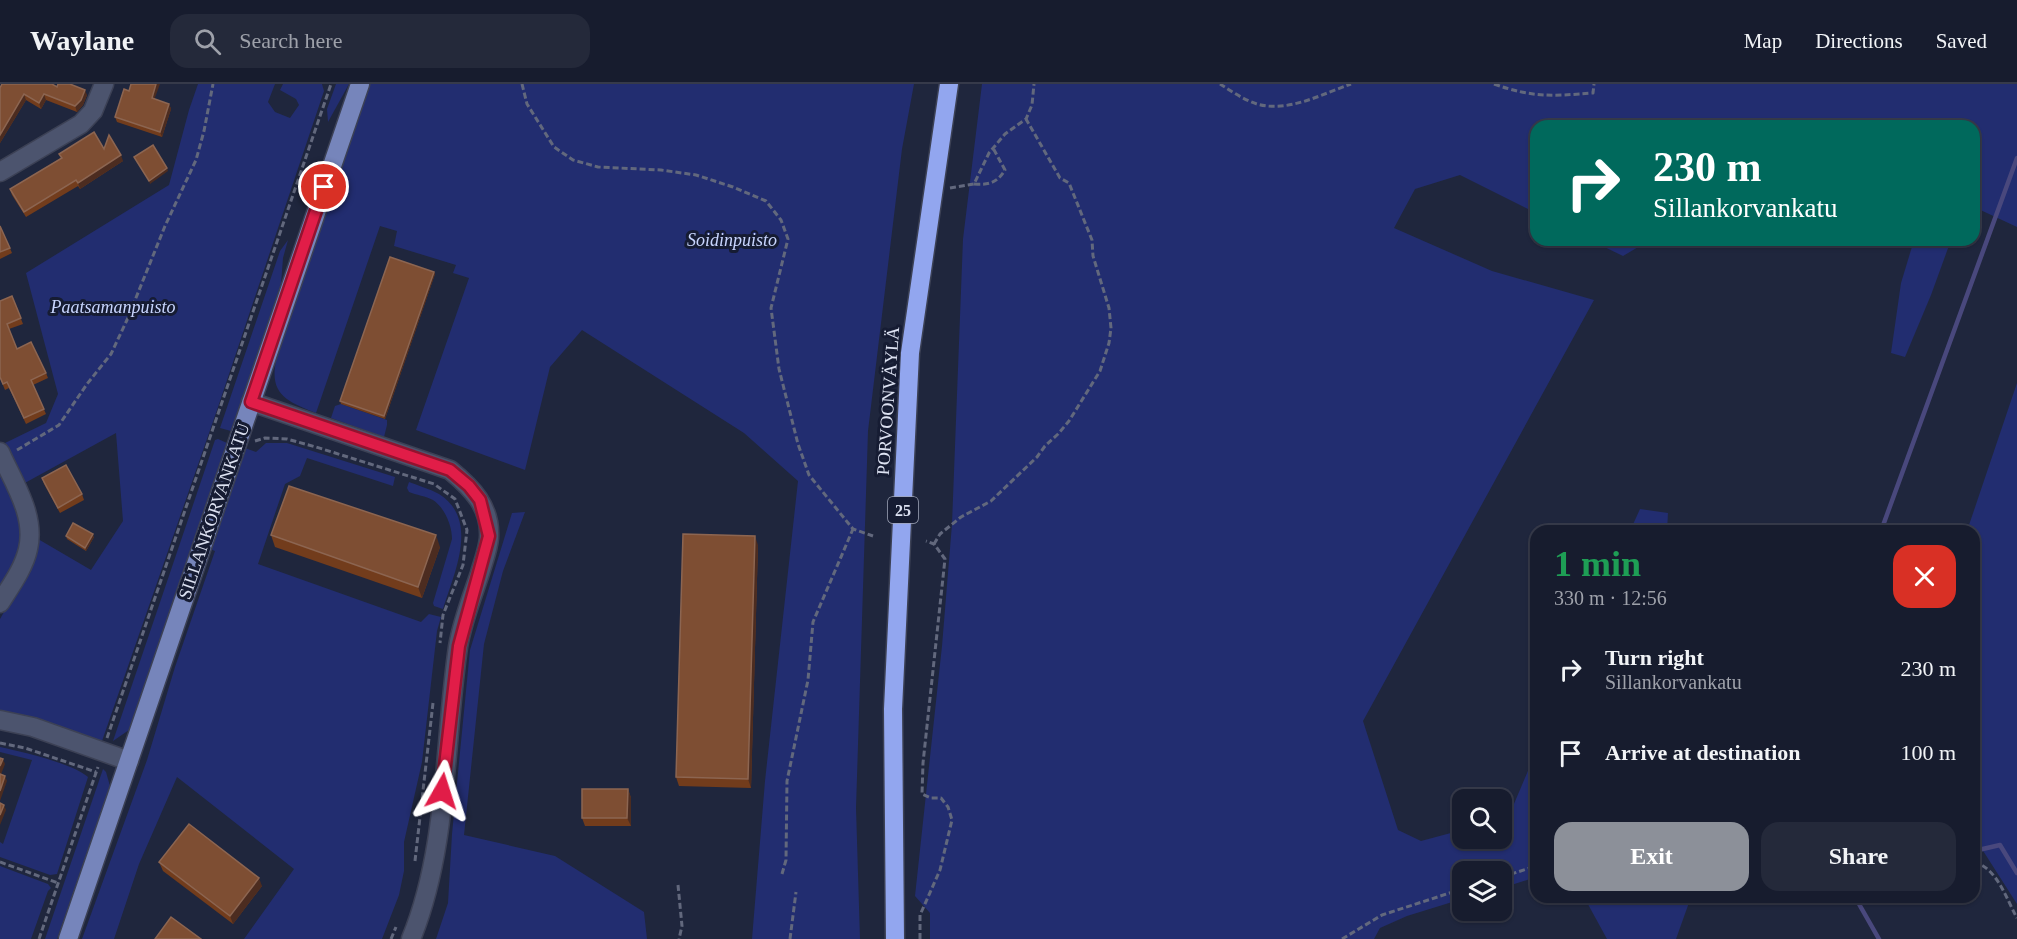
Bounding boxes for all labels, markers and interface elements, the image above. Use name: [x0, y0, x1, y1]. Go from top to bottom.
search box: [170, 14, 590, 68]
text: Waylane: [30, 25, 134, 56]
icon: search: [191, 25, 224, 58]
text: Search here: [239, 28, 342, 53]
text: Map: [1744, 29, 1782, 53]
text: Directions: [1815, 29, 1903, 53]
text: Saved: [1936, 29, 1987, 53]
icon: right: [1554, 144, 1632, 222]
text: 230 m: [1653, 144, 1762, 190]
pin: [298, 161, 349, 212]
icon: arrive: [307, 170, 340, 203]
text: Sillankorvankatu: [1653, 193, 1837, 223]
park label: Soidinpuisto: [687, 230, 777, 250]
park label: Paatsamanpuisto: [49, 297, 176, 317]
street label: PORVOONVÄYLÄ: [873, 326, 903, 476]
street label: SILLANKORVANKATU: [174, 420, 254, 602]
road number: 25: [888, 497, 918, 523]
text: 1 min: [1554, 544, 1641, 584]
button: close: [1893, 545, 1956, 608]
text: 330 m · 12:56: [1554, 587, 1667, 609]
text: Turn right: [1605, 645, 1704, 670]
icon: right: [1554, 653, 1587, 686]
text: 230 m: [1900, 656, 1956, 681]
text: Sillankorvankatu: [1605, 671, 1742, 693]
icon: arrive: [1554, 737, 1587, 770]
text: Arrive at destination: [1605, 740, 1801, 765]
text: 100 m: [1900, 740, 1956, 765]
position arrow: [410, 759, 474, 823]
map controls: [1452, 789, 1512, 921]
button: search: [1452, 789, 1512, 849]
button: Exit: [1554, 822, 1749, 891]
button: Share: [1761, 822, 1956, 891]
button: layers: [1452, 861, 1512, 921]

